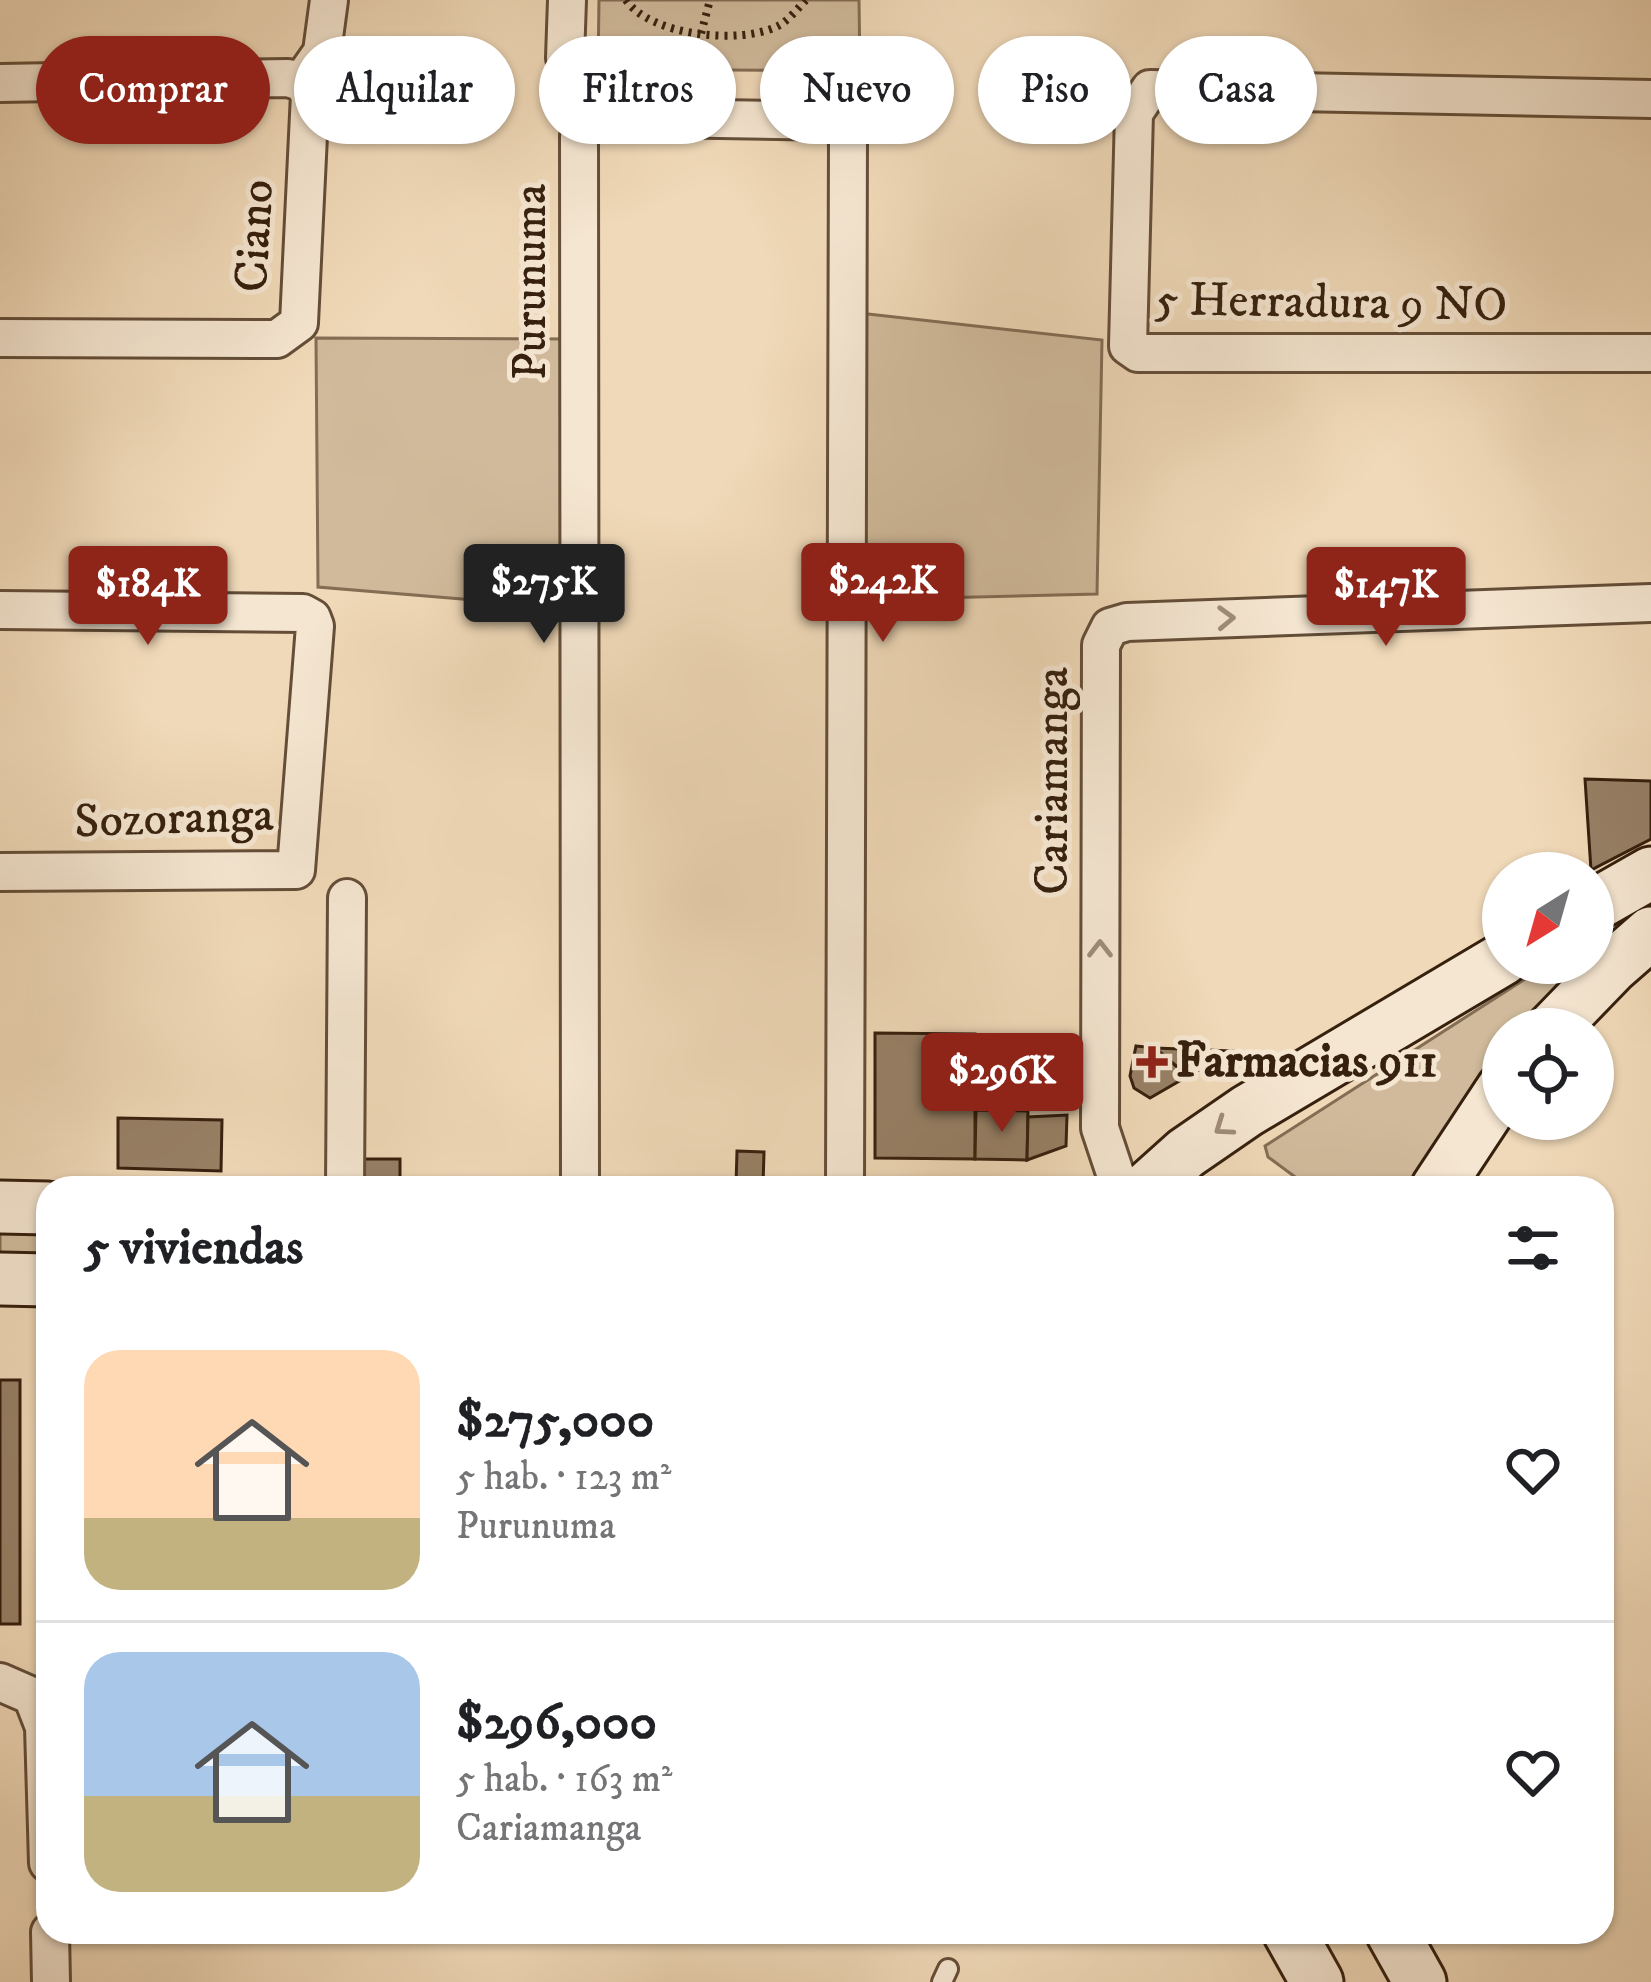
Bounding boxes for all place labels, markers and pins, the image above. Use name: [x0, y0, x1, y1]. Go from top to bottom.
pin: $242K: [799, 543, 967, 645]
pin: $275K: [460, 544, 628, 646]
pin: $184K: [64, 546, 232, 648]
pin: $147K: [1302, 547, 1470, 649]
place label: Farmacias 911: [1176, 1032, 1437, 1092]
pin: $296K: [918, 1033, 1086, 1135]
marker: Farmacias 911: [1139, 1049, 1165, 1075]

